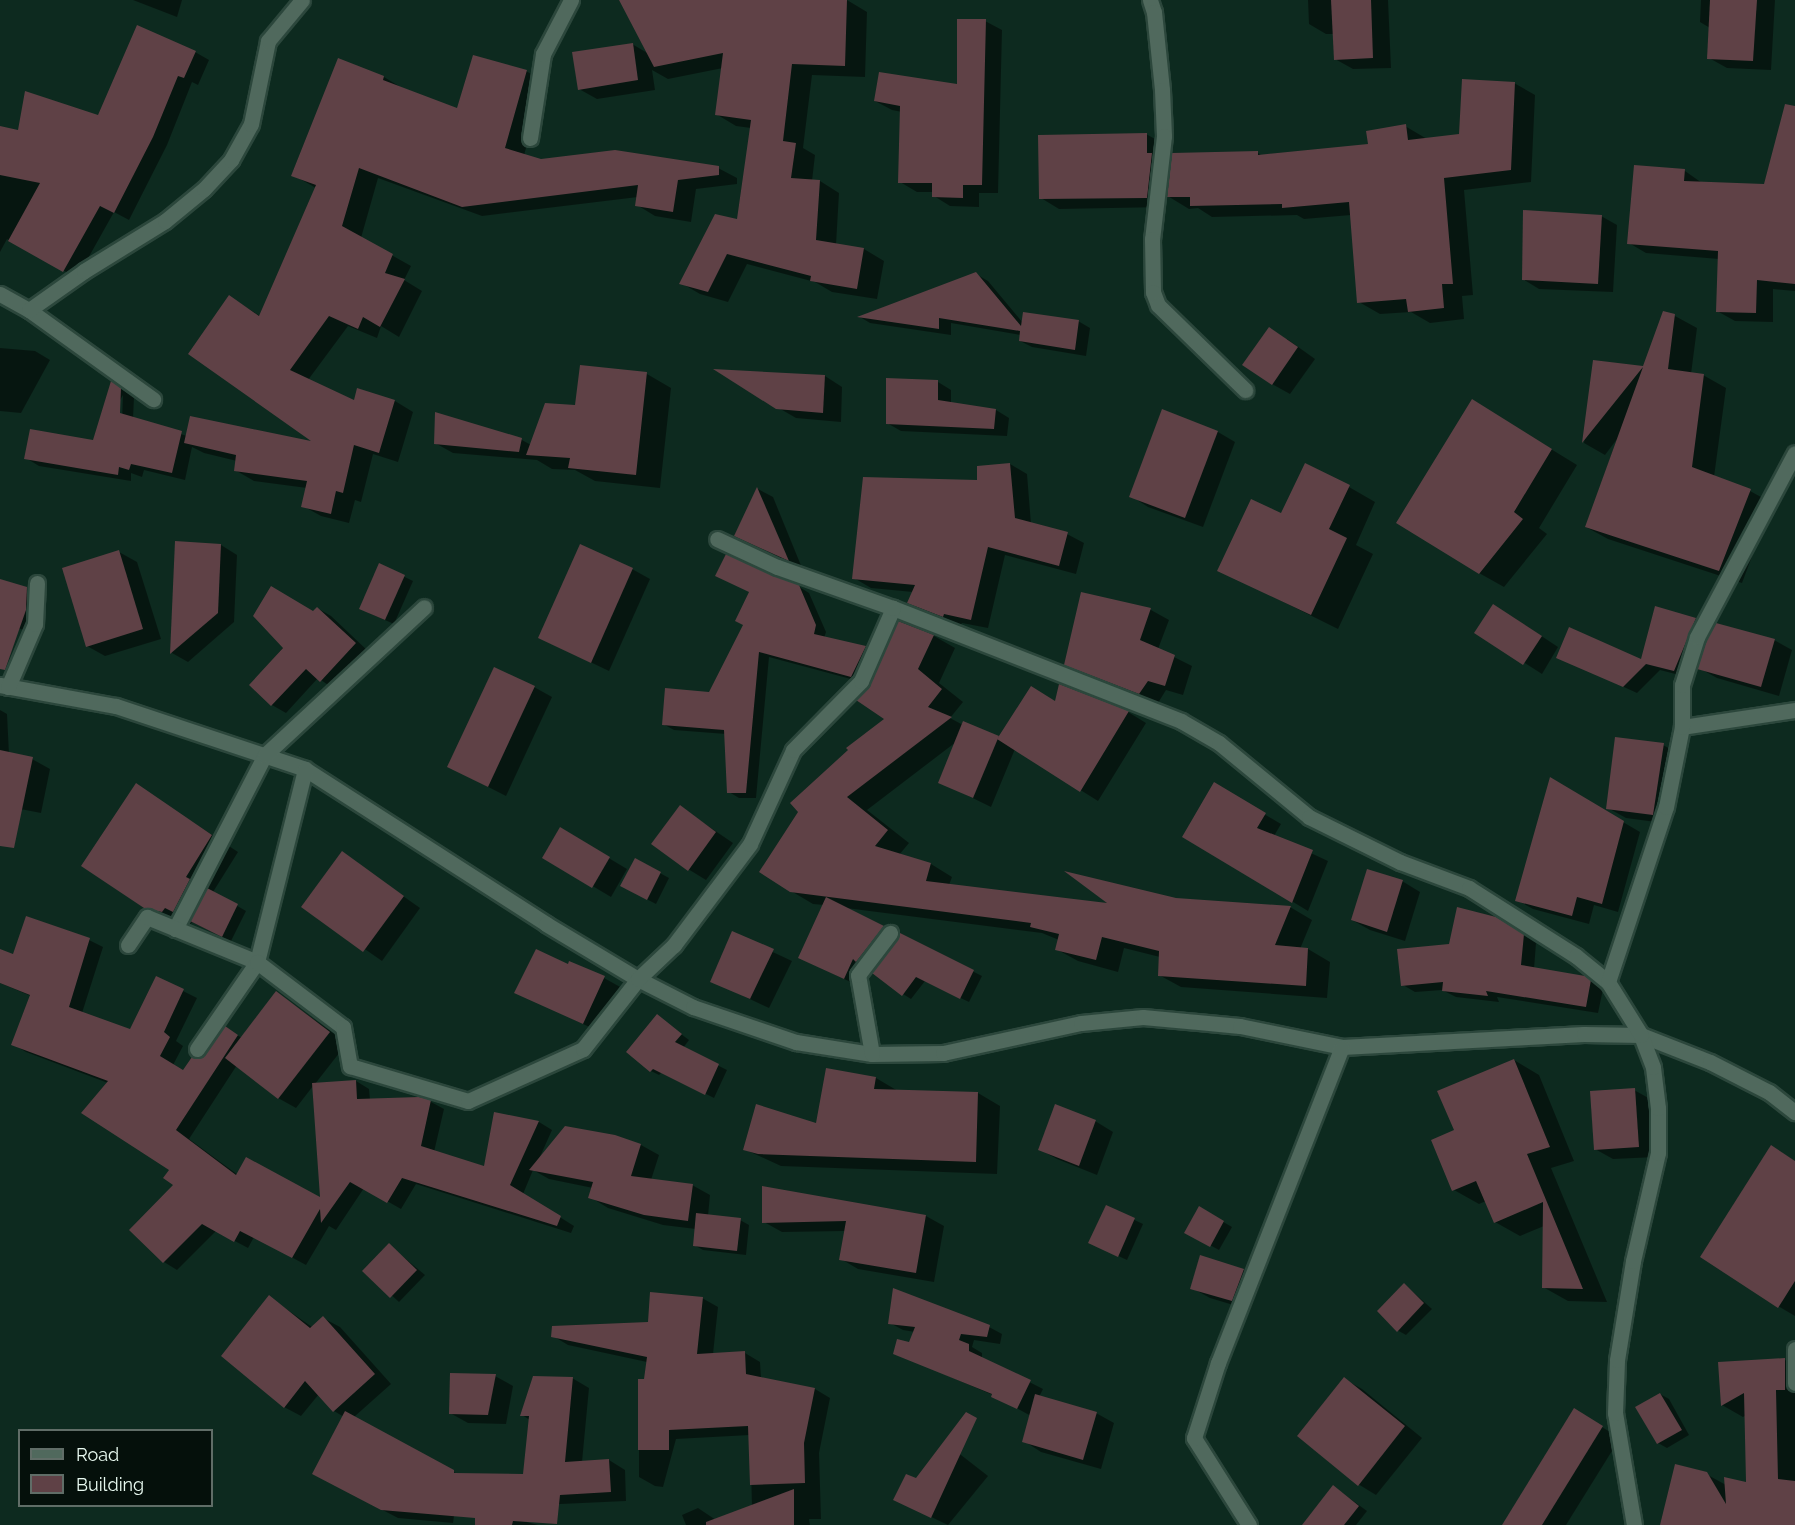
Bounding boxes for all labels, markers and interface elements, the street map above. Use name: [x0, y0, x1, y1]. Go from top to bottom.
legend: [18, 1429, 213, 1507]
text: Road: [76, 1444, 119, 1465]
text: Building: [76, 1474, 144, 1495]

